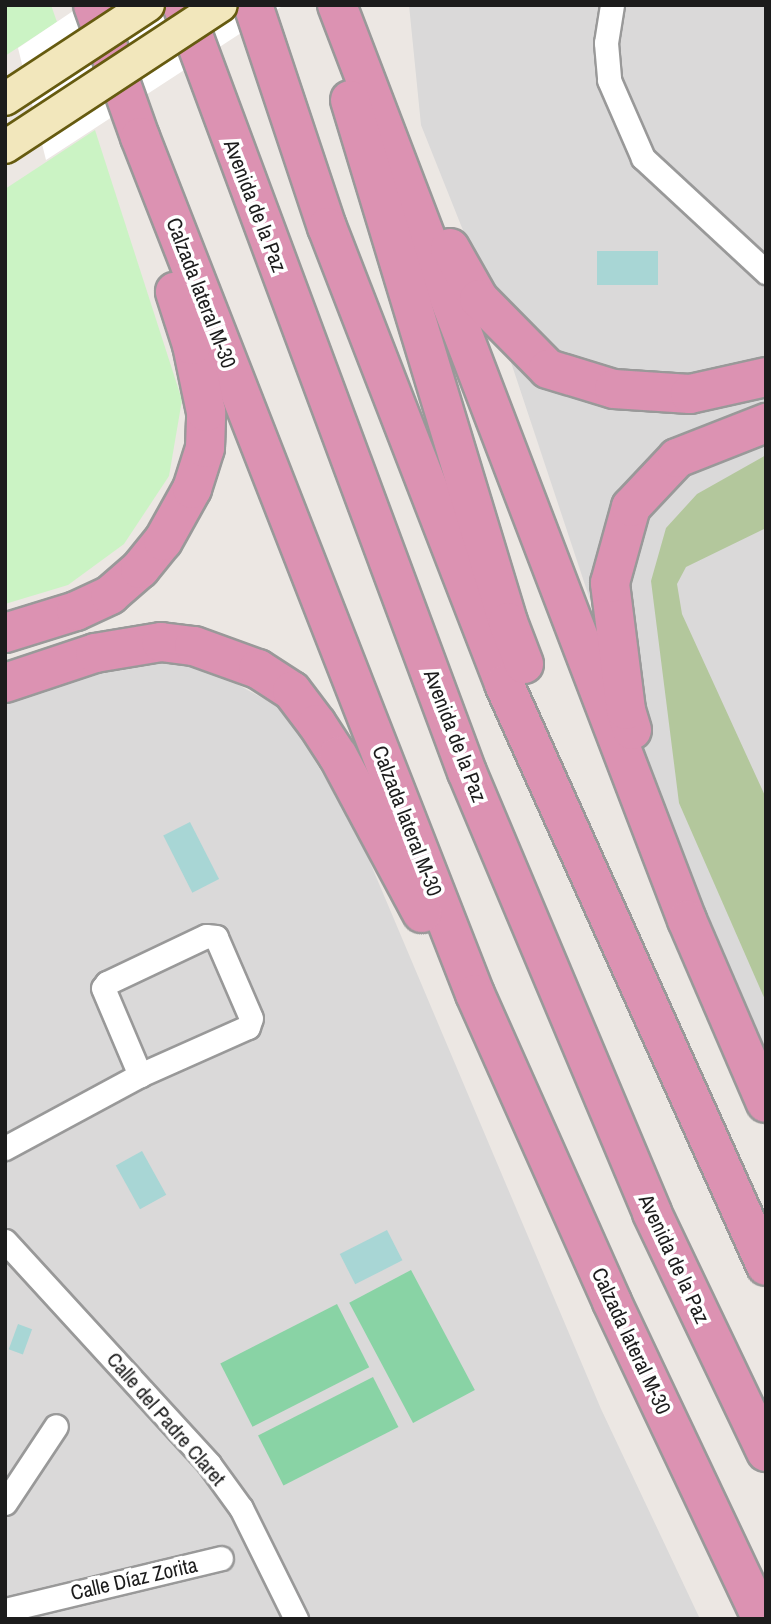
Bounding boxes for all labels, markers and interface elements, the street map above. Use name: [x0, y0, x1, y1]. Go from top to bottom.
street label: Avenida de la Paz: [218, 136, 292, 276]
street label: Calzada lateral M-30: [161, 214, 241, 372]
street label: Avenida de la Paz: [418, 666, 492, 806]
street label: Calzada lateral M-30: [367, 742, 447, 900]
street label: Avenida de la Paz: [633, 1190, 715, 1328]
street label: Calzada lateral M-30: [586, 1264, 676, 1418]
street label: Calle del Padre Claret: [101, 1347, 231, 1491]
street label: Calle Díaz Zorita: [68, 1552, 200, 1606]

